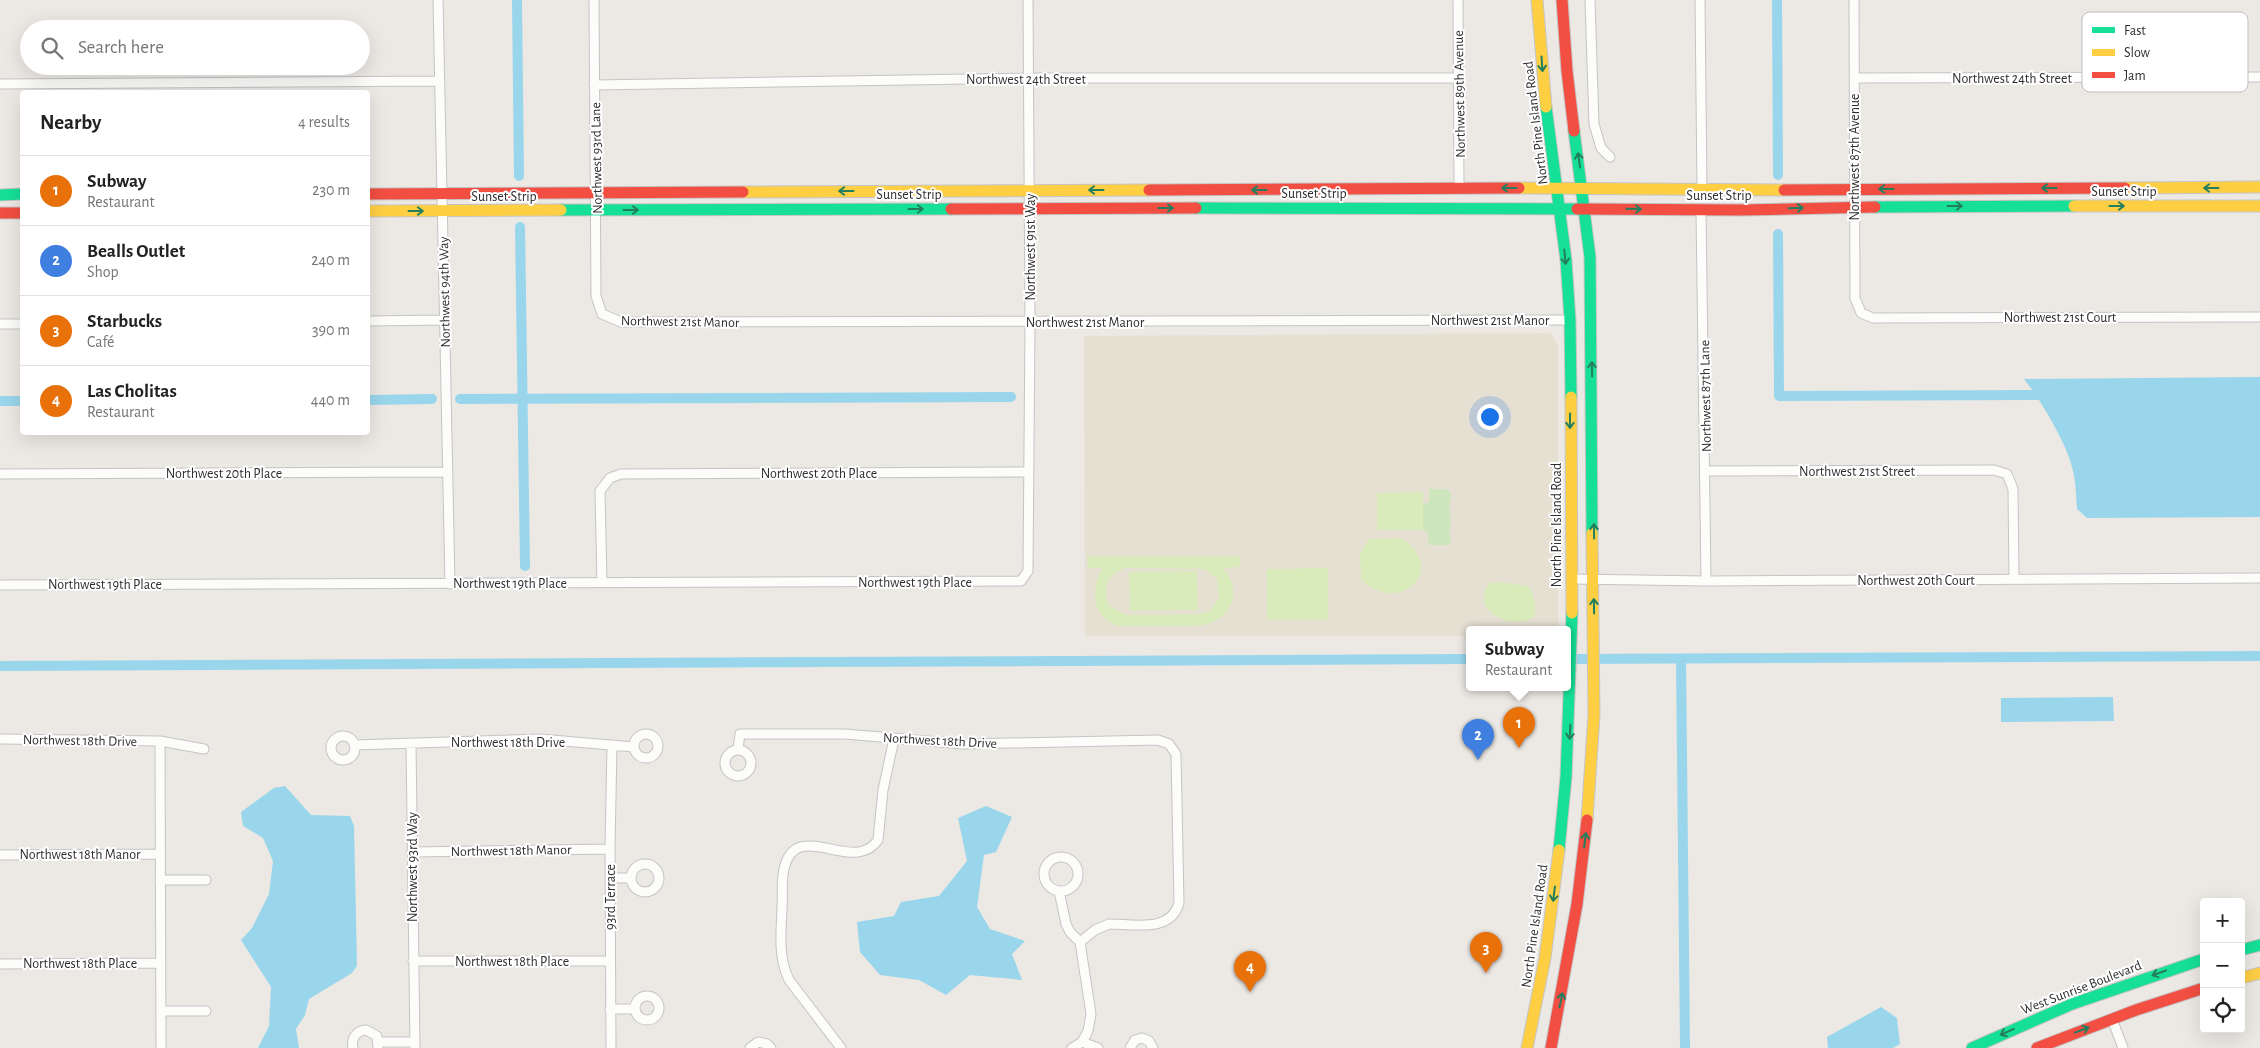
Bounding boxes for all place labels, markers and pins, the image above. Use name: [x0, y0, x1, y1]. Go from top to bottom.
pin: 1: [1503, 707, 1535, 748]
pin: 2: [1462, 719, 1494, 760]
pin: 3: [1470, 932, 1502, 973]
pin: 4: [1234, 951, 1266, 992]

